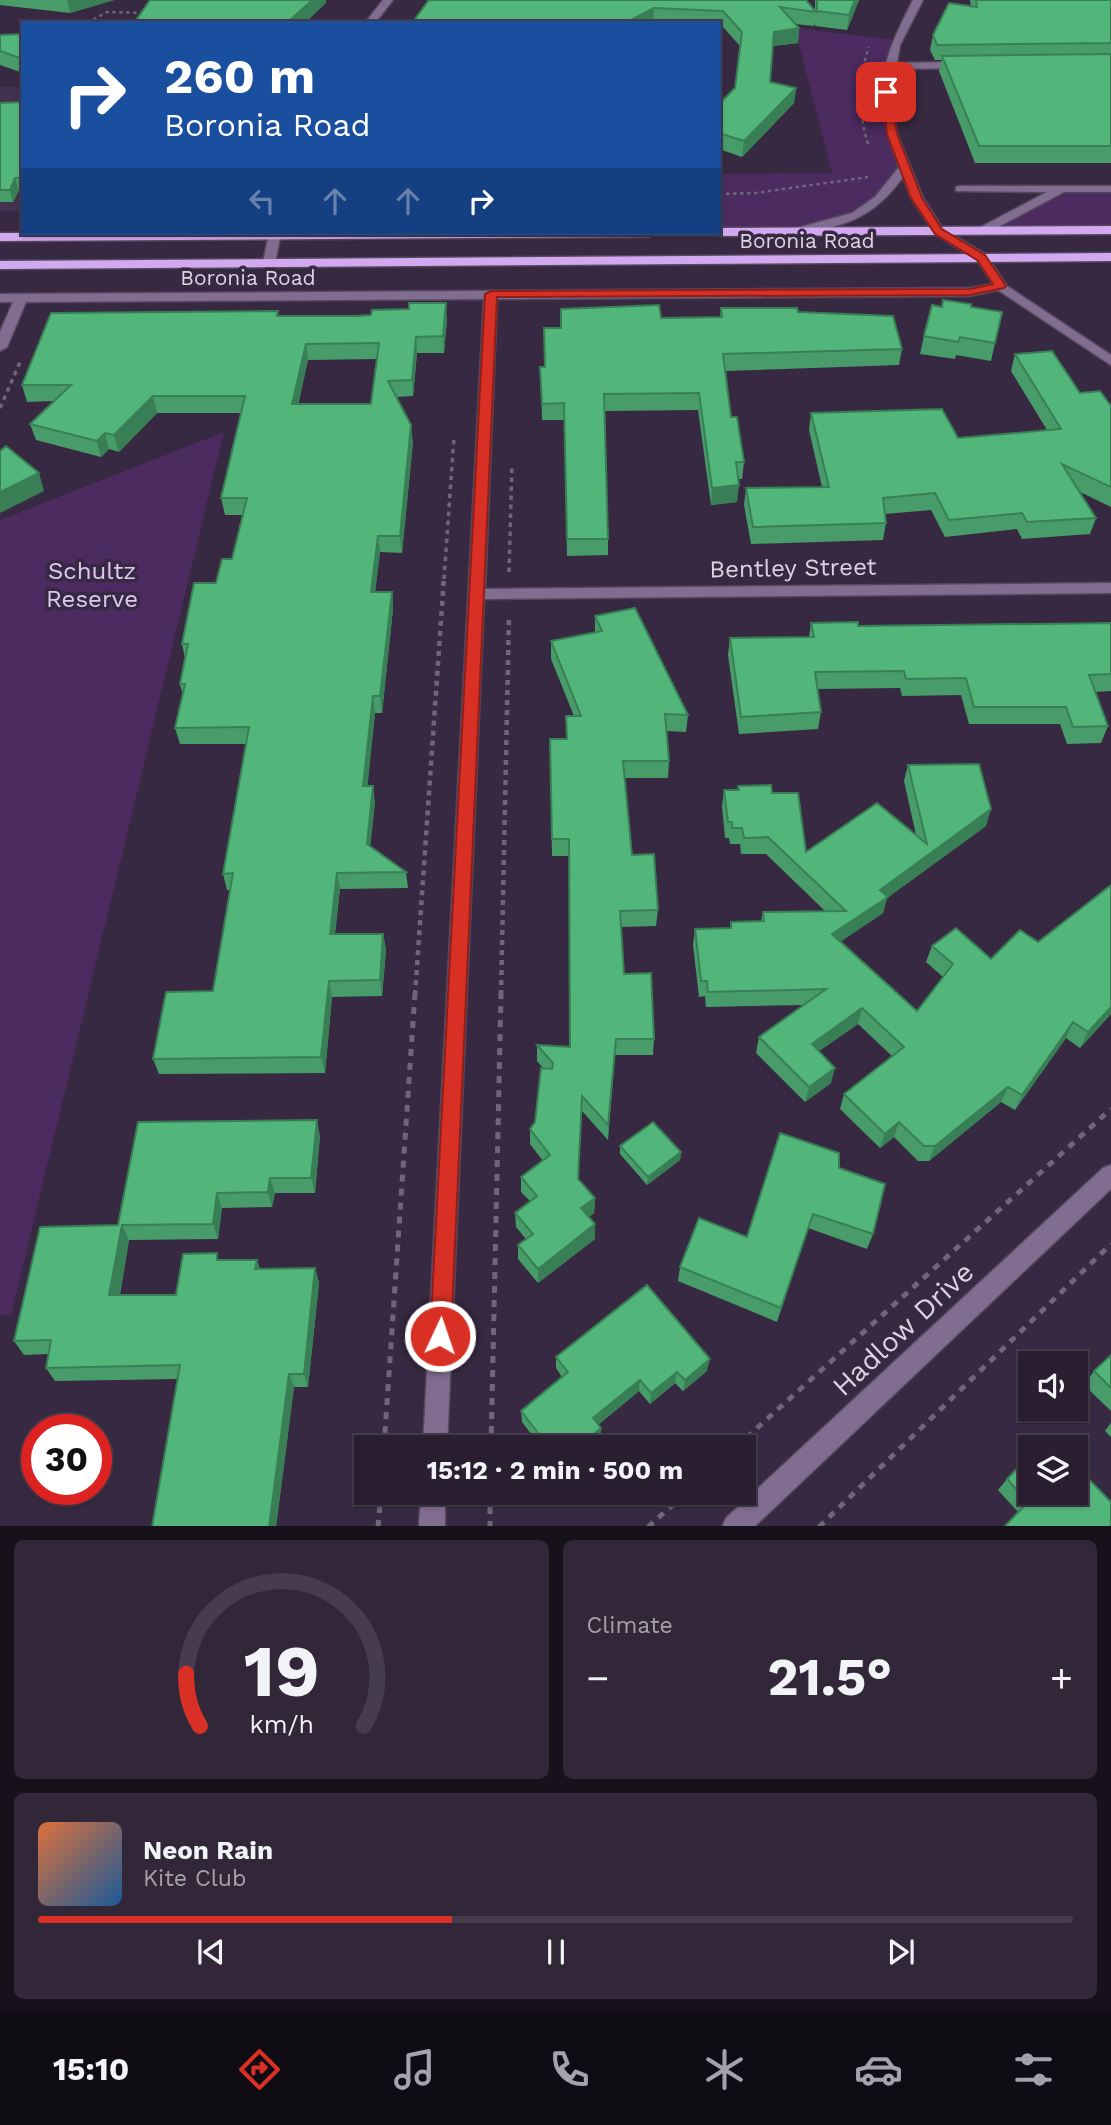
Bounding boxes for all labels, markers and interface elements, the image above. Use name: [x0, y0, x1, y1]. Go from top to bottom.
text: 260 m: [164, 47, 315, 105]
icon: right: [49, 49, 140, 140]
pin: [856, 62, 916, 122]
icon: arrive: [867, 73, 905, 111]
text: Boronia Road: [164, 106, 371, 144]
icon: left: [243, 182, 281, 220]
icon: ahead: [316, 182, 354, 220]
icon: ahead: [389, 182, 427, 220]
icon: right: [462, 182, 500, 220]
street label: Boronia Road: [739, 228, 875, 253]
street label: Boronia Road: [180, 265, 316, 290]
street label: Bentley Street: [709, 553, 877, 583]
park label: Schultz Reserve: [46, 557, 138, 613]
street label: Hadlow Drive: [826, 1255, 980, 1403]
position arrow: [403, 1299, 477, 1373]
map controls: [1018, 1351, 1088, 1505]
button: sound: [1018, 1351, 1088, 1421]
speed limit sign: 30: [21, 1414, 112, 1505]
button: layers: [1018, 1435, 1088, 1505]
text: 15:12 · 2 min · 500 m: [427, 1455, 683, 1485]
text: Climate: [587, 1612, 673, 1639]
text: 19: [243, 1628, 319, 1714]
text: 21.5°: [767, 1647, 892, 1708]
text: −: [587, 1656, 609, 1700]
text: +: [1050, 1656, 1073, 1700]
text: km/h: [249, 1709, 313, 1738]
text: Neon Rain: [143, 1835, 273, 1865]
text: Kite Club: [143, 1865, 246, 1892]
icon: previous: [192, 1933, 230, 1971]
icon: pause: [537, 1933, 575, 1971]
icon: next: [882, 1933, 920, 1971]
icon: directions: [235, 2045, 284, 2094]
icon: music: [390, 2045, 439, 2094]
icon: phone: [545, 2045, 594, 2094]
icon: climate: [700, 2045, 749, 2094]
icon: car: [854, 2045, 903, 2094]
icon: filters: [1009, 2045, 1058, 2094]
text: 15:10: [53, 2050, 129, 2088]

